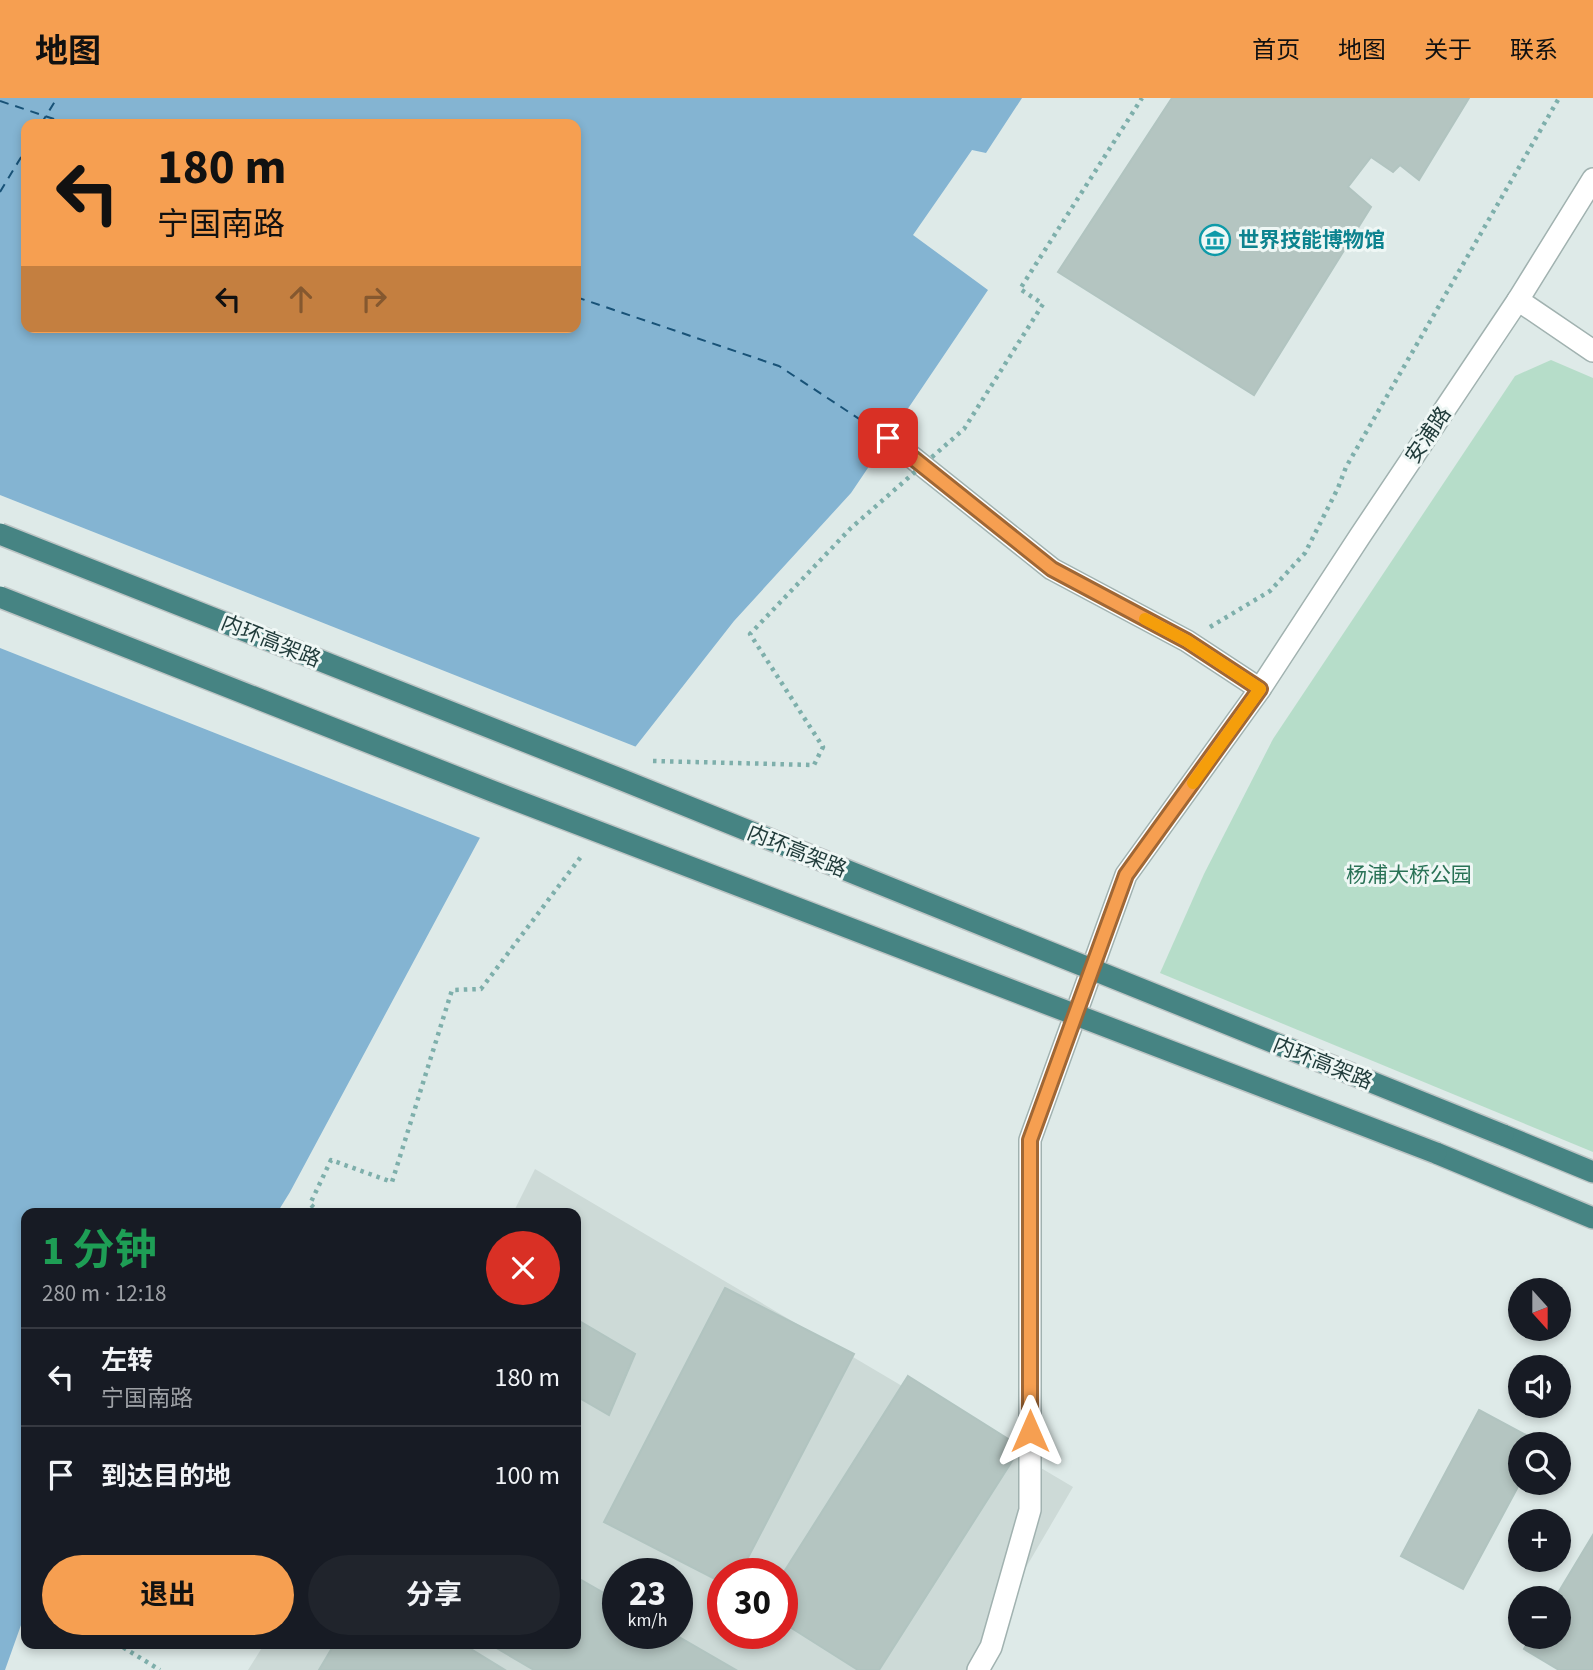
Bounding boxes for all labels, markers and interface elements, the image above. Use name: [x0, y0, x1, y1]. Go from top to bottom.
text: 地图: [35, 28, 101, 75]
text: 首页: [1252, 33, 1300, 68]
text: 地图: [1338, 33, 1386, 68]
text: 关于: [1424, 33, 1472, 68]
text: 联系: [1510, 33, 1558, 68]
text: 180 m: [157, 133, 286, 203]
icon: left: [42, 147, 133, 238]
text: 宁国南路: [157, 202, 285, 248]
museum icon: 世界技能博物馆: [1198, 223, 1232, 257]
place label: 世界技能博物馆: [1238, 225, 1385, 255]
icon: left: [209, 280, 247, 318]
icon: ahead: [282, 280, 320, 318]
icon: right: [355, 280, 393, 318]
street label: 安浦路: [1398, 400, 1458, 470]
pin: [858, 408, 918, 468]
icon: arrive: [869, 419, 907, 457]
street label: 内环高架路: [217, 607, 325, 675]
street label: 内环高架路: [743, 817, 851, 885]
park label: 杨浦大桥公园: [1346, 860, 1472, 890]
street label: 内环高架路: [1269, 1029, 1377, 1097]
text: 1 分钟: [42, 1221, 157, 1281]
button: close: [486, 1231, 560, 1305]
text: 280 m · 12:18: [42, 1277, 166, 1310]
north arrow: [1508, 1278, 1572, 1340]
map controls: [1508, 1278, 1571, 1649]
text: 左转: [101, 1342, 153, 1379]
button: sound: [1508, 1355, 1571, 1418]
icon: left: [42, 1358, 80, 1396]
text: 180 m: [494, 1359, 560, 1396]
text: 宁国南路: [101, 1382, 193, 1415]
position arrow: [993, 1394, 1067, 1468]
button: search: [1508, 1432, 1571, 1495]
icon: arrive: [42, 1456, 80, 1494]
text: 100 m: [494, 1457, 560, 1494]
text: 到达目的地: [101, 1458, 231, 1495]
button: +: [1508, 1509, 1571, 1572]
button: 退出: [42, 1555, 294, 1635]
button: 分享: [308, 1555, 560, 1635]
speed limit sign: 30: [707, 1558, 798, 1649]
text: 23: [629, 1569, 666, 1619]
button: −: [1508, 1586, 1571, 1649]
text: km/h: [628, 1608, 667, 1633]

